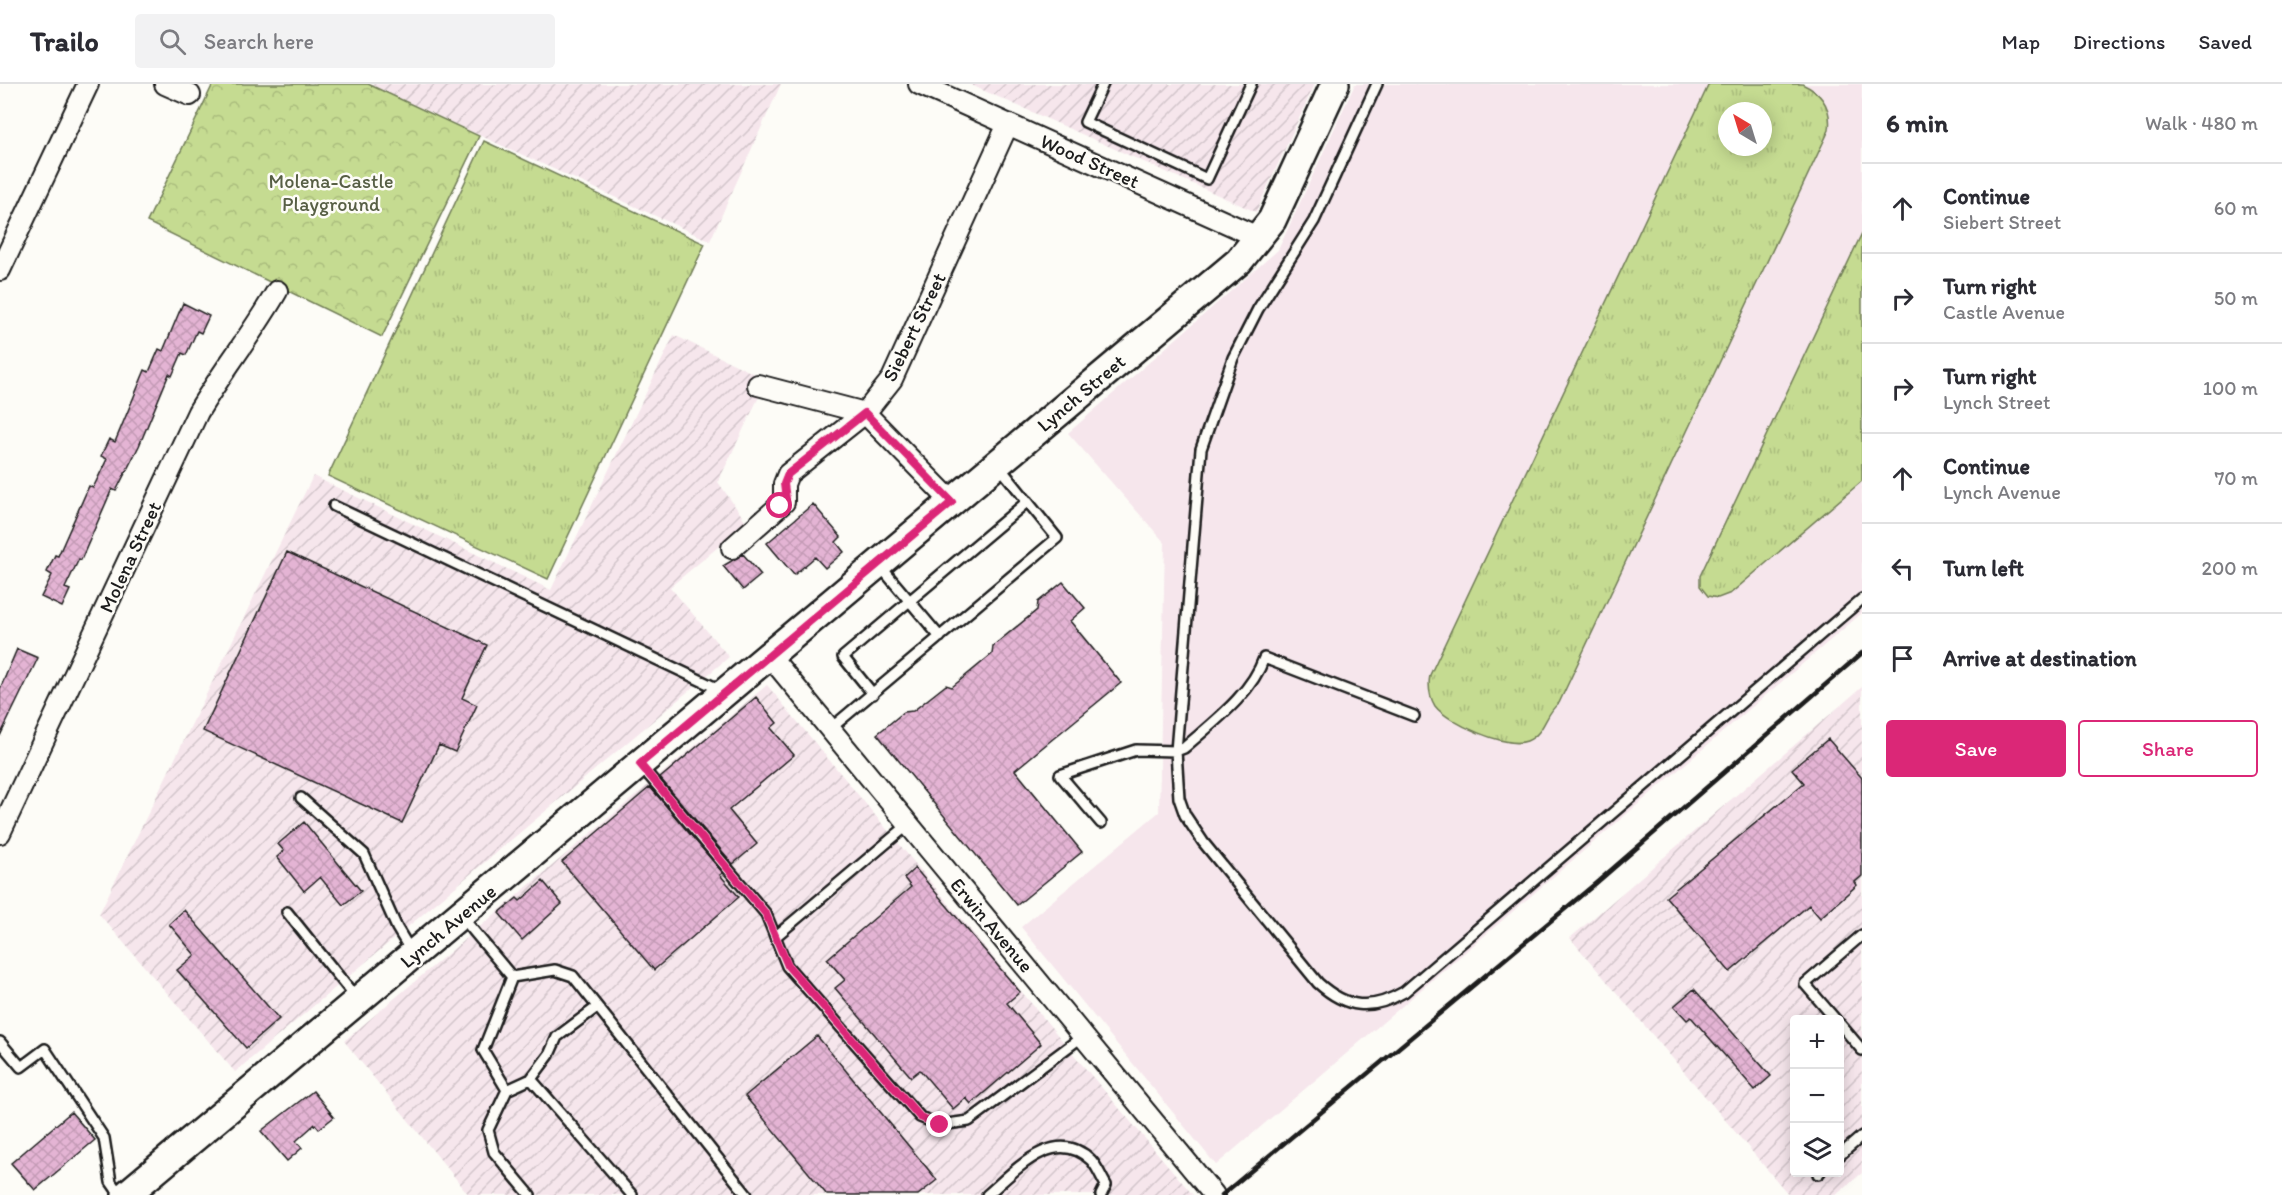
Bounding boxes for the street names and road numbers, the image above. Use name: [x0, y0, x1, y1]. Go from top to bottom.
street label: Wood Street: [1037, 129, 1143, 193]
street label: Siebert Street: [877, 269, 951, 385]
street label: Lynch Street: [1032, 349, 1130, 437]
street label: Molena Street: [94, 497, 166, 616]
street label: Erwin Avenue: [945, 873, 1039, 977]
street label: Lynch Avenue: [395, 879, 501, 973]

